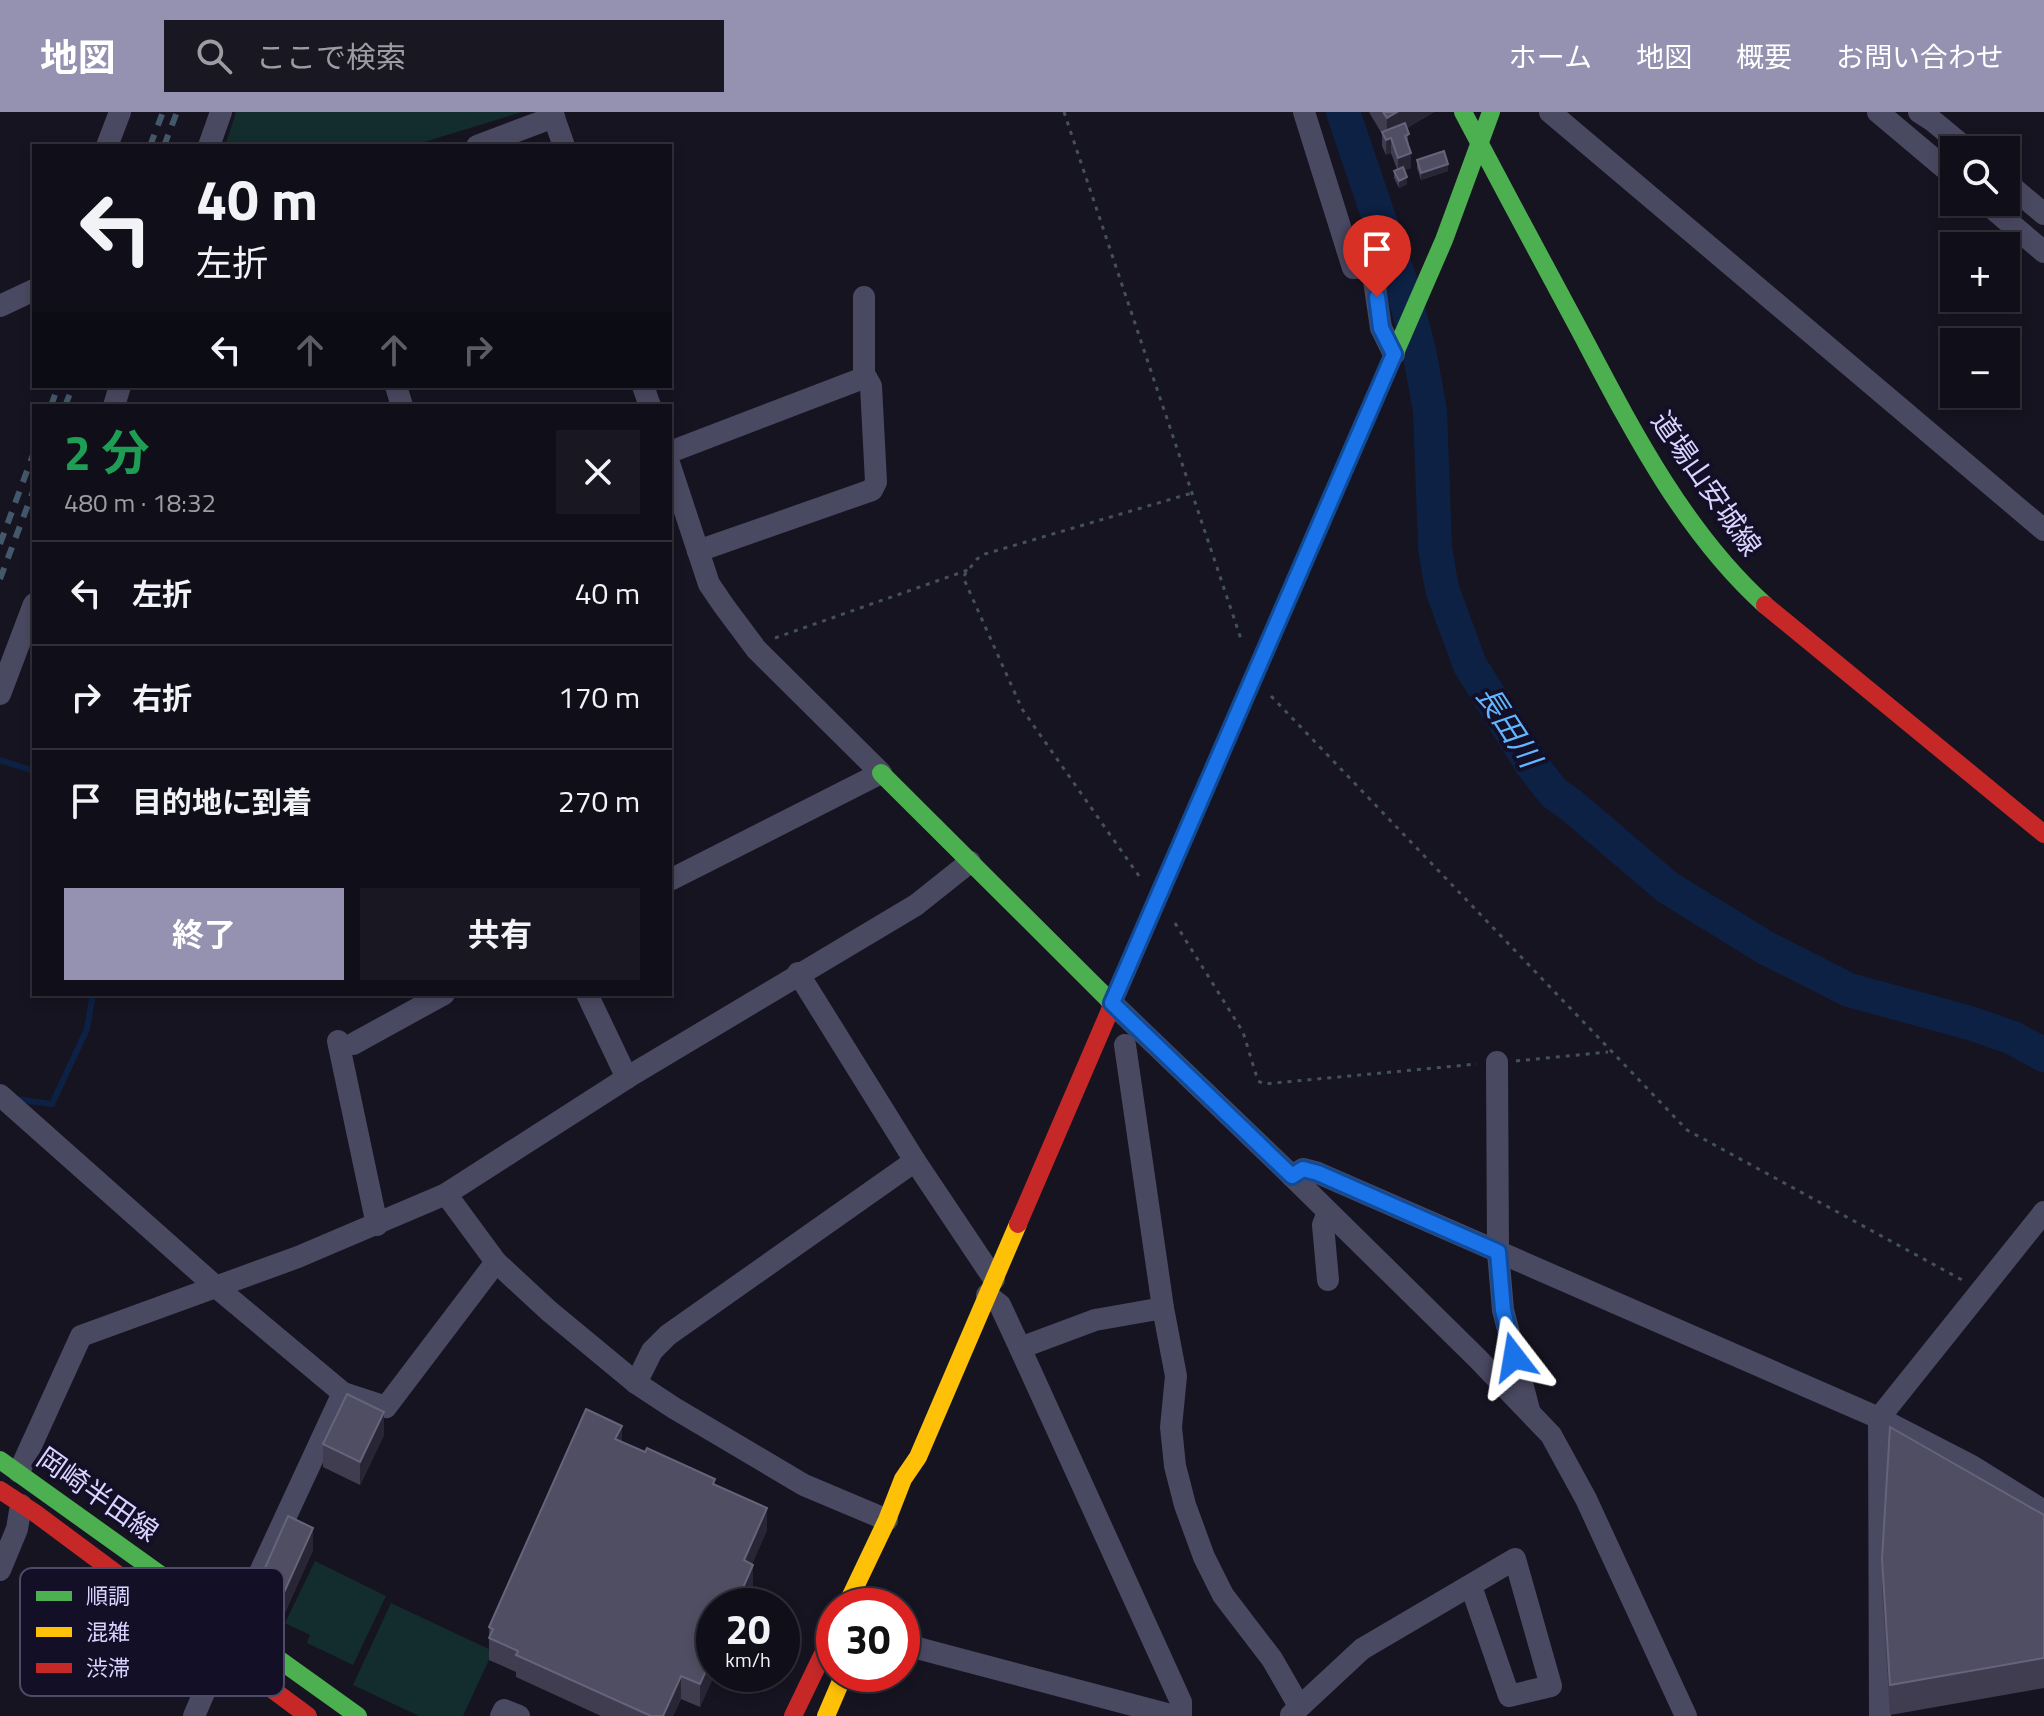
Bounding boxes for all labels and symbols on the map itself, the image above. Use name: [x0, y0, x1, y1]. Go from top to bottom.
pin: [1343, 215, 1411, 297]
street label: 道場山安城線: [1641, 402, 1773, 564]
water label: 長田川: [1465, 676, 1554, 779]
position arrow: [1472, 1315, 1556, 1399]
street label: 岡崎半田線: [28, 1436, 168, 1552]
legend: [20, 1568, 284, 1696]
text: 順調: [86, 1579, 130, 1613]
speed limit sign: 30: [816, 1588, 920, 1692]
text: 混雑: [86, 1615, 130, 1649]
text: 渋滞: [86, 1651, 130, 1685]

